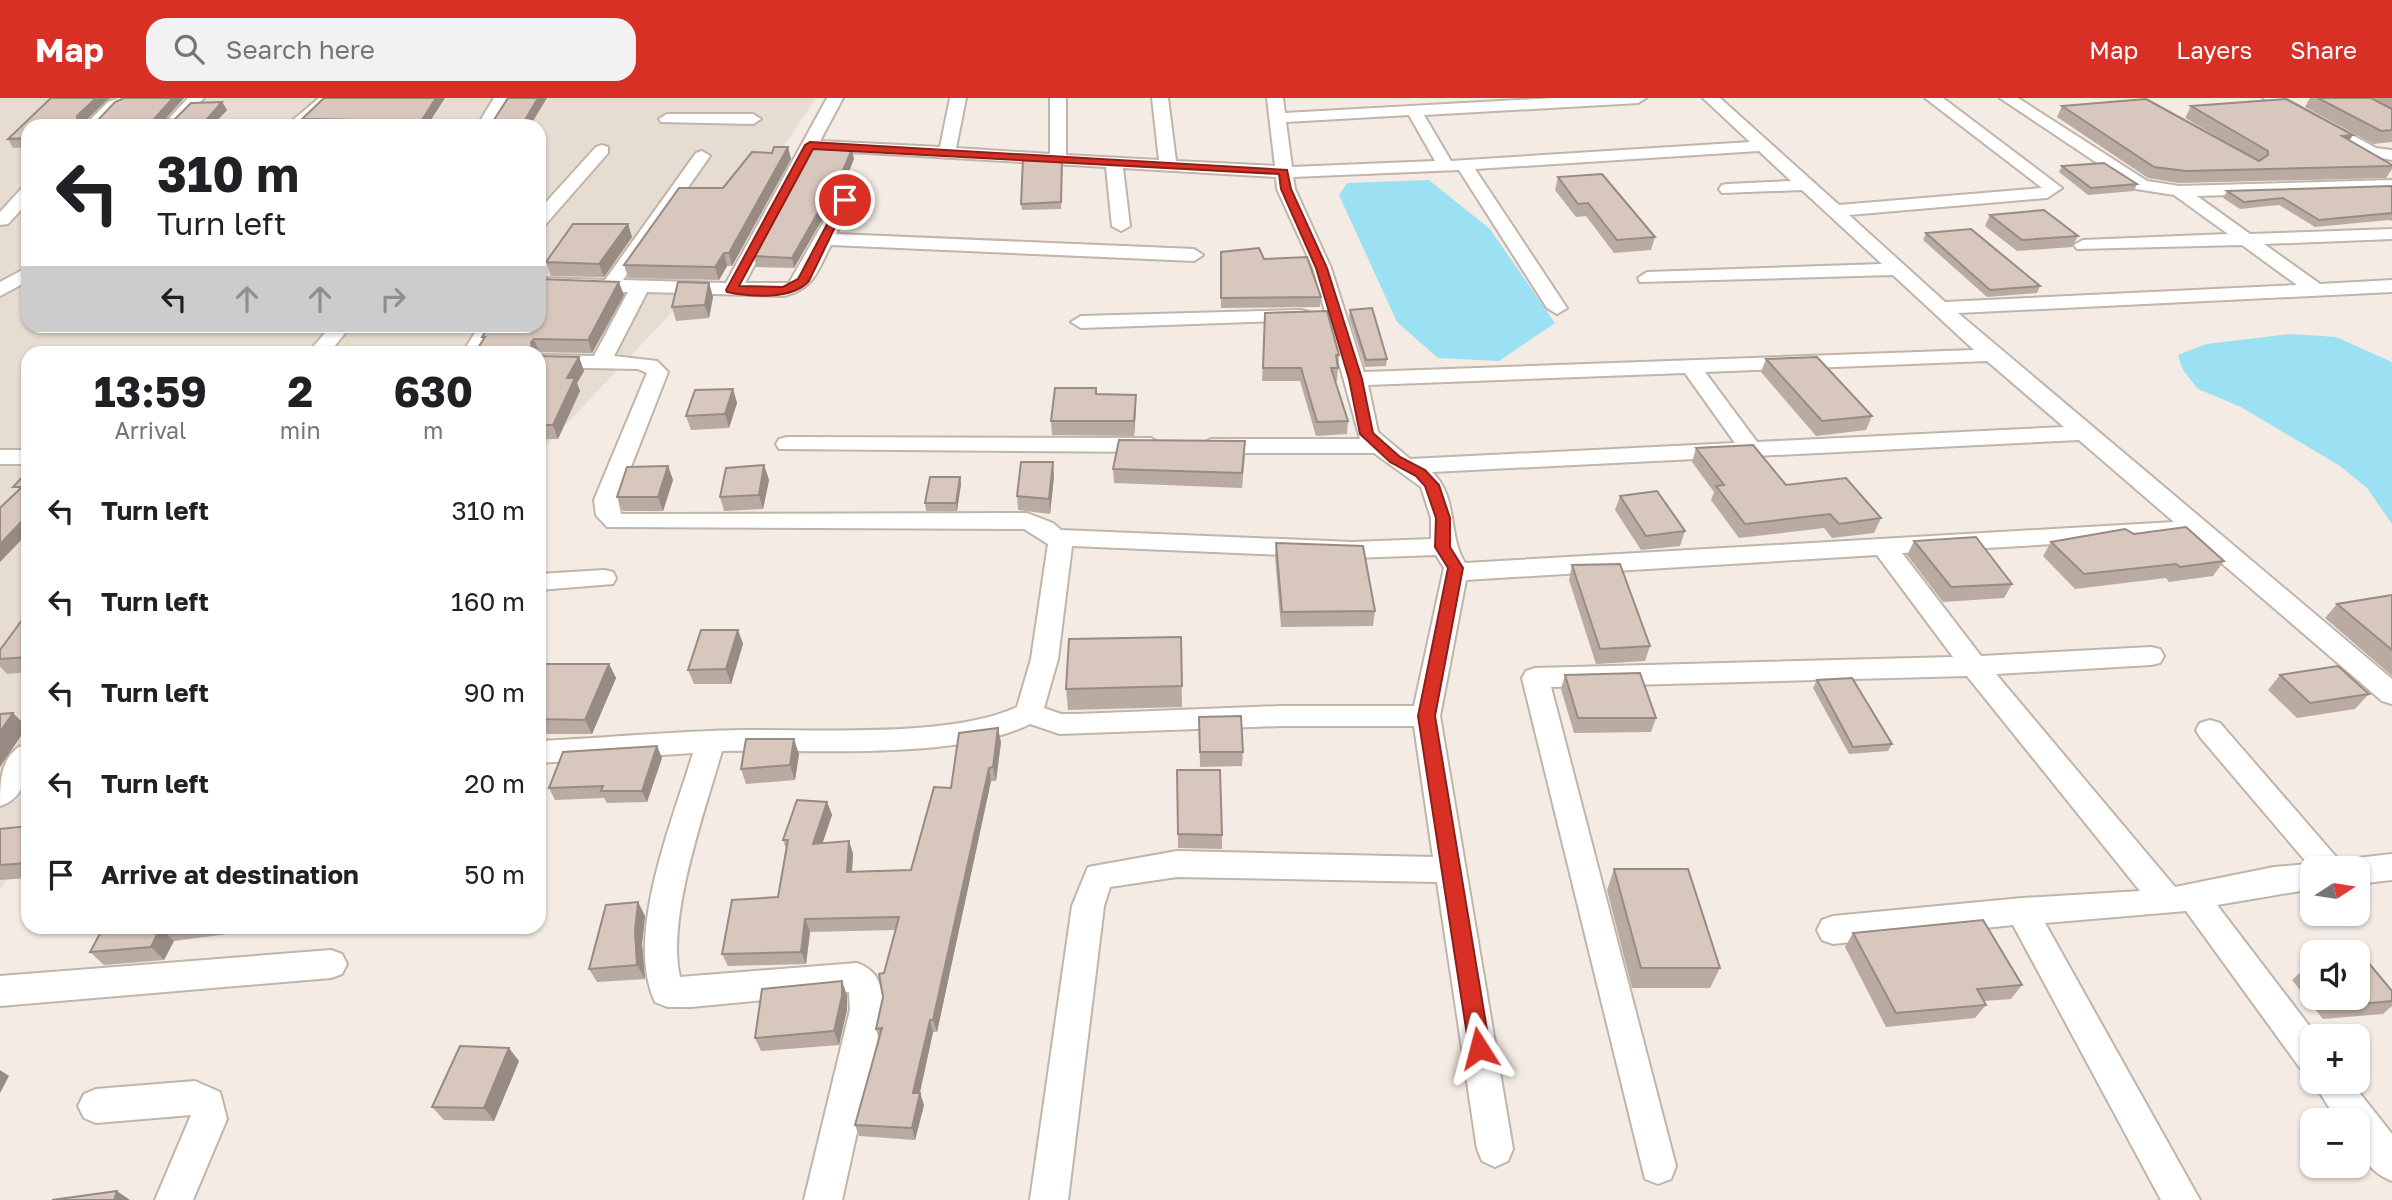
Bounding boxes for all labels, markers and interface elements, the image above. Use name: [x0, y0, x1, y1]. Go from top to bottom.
search box: [146, 18, 636, 81]
text: Map: [35, 30, 104, 69]
icon: search: [170, 30, 208, 68]
text: Search here: [226, 34, 375, 65]
text: Map: [2089, 35, 2138, 64]
text: Layers: [2176, 35, 2252, 64]
text: Share: [2290, 35, 2357, 64]
text: 310 m: [157, 144, 299, 203]
icon: left: [42, 147, 133, 238]
pin: [815, 170, 875, 230]
icon: arrive: [826, 181, 864, 219]
text: Turn left: [157, 204, 286, 242]
icon: left: [155, 280, 193, 318]
icon: ahead: [228, 280, 266, 318]
icon: ahead: [301, 280, 339, 318]
icon: right: [374, 280, 412, 318]
text: 13:59: [94, 366, 207, 416]
text: 2: [287, 366, 313, 416]
text: 630: [393, 366, 473, 416]
text: Arrival: [114, 416, 186, 444]
text: min: [280, 416, 321, 444]
text: m: [423, 416, 443, 444]
icon: left: [42, 492, 80, 530]
text: Turn left: [101, 495, 209, 526]
text: 310 m: [452, 495, 525, 526]
icon: left: [42, 583, 80, 621]
text: Turn left: [101, 586, 209, 617]
text: 160 m: [451, 586, 525, 617]
icon: left: [42, 674, 80, 712]
text: Turn left: [101, 677, 209, 708]
text: 90 m: [464, 677, 525, 708]
icon: left: [42, 765, 80, 803]
text: Turn left: [101, 768, 209, 799]
text: 20 m: [464, 768, 525, 799]
icon: arrive: [42, 856, 80, 894]
north arrow: [2300, 856, 2370, 926]
map controls: [2300, 856, 2370, 1178]
text: Arrive at destination: [101, 859, 359, 890]
text: 50 m: [464, 859, 525, 890]
button: sound: [2300, 940, 2370, 1010]
position arrow: [1442, 1011, 1516, 1085]
button: +: [2300, 1024, 2370, 1094]
button: −: [2300, 1108, 2370, 1178]

